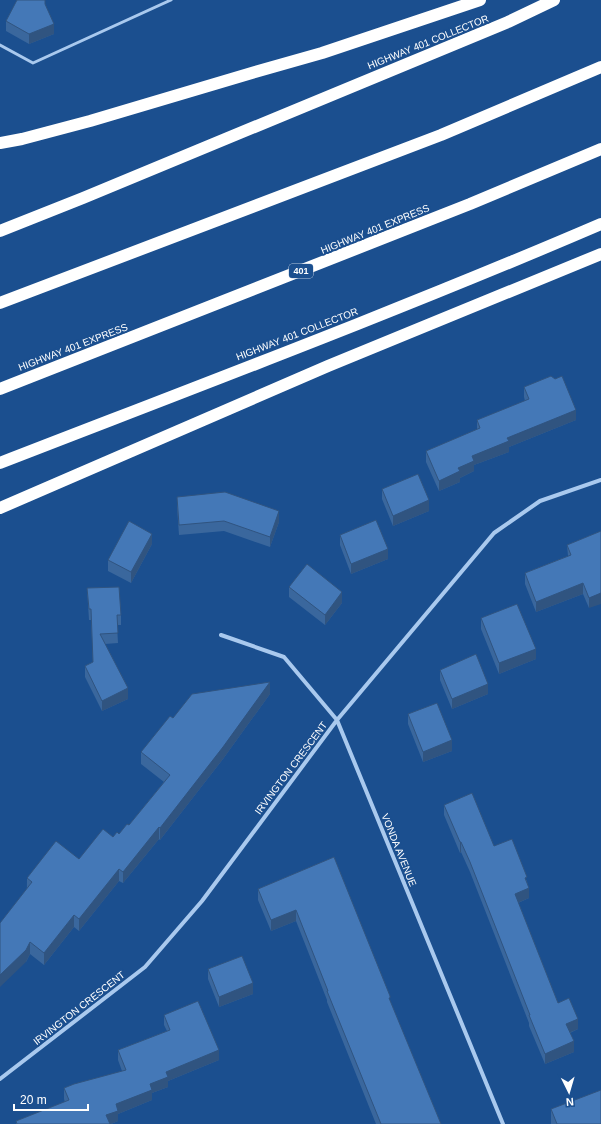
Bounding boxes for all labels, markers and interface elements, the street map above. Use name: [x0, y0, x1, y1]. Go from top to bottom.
street label: HIGHWAY 401 COLLECTOR: [366, 13, 490, 71]
street label: HIGHWAY 401 EXPRESS: [319, 202, 431, 256]
road number: 401: [289, 264, 313, 278]
street label: HIGHWAY 401 COLLECTOR: [234, 306, 360, 362]
street label: HIGHWAY 401 EXPRESS: [17, 321, 129, 373]
street label: IRVINGTON CRESCENT: [253, 720, 329, 816]
street label: VONDA AVENUE: [379, 812, 419, 888]
street label: IRVINGTON CRESCENT: [31, 969, 127, 1047]
north arrow: [549, 1072, 589, 1112]
scale bar: [14, 1086, 88, 1112]
text: 20 m: [20, 1093, 47, 1107]
text: N: [565, 1096, 574, 1108]

